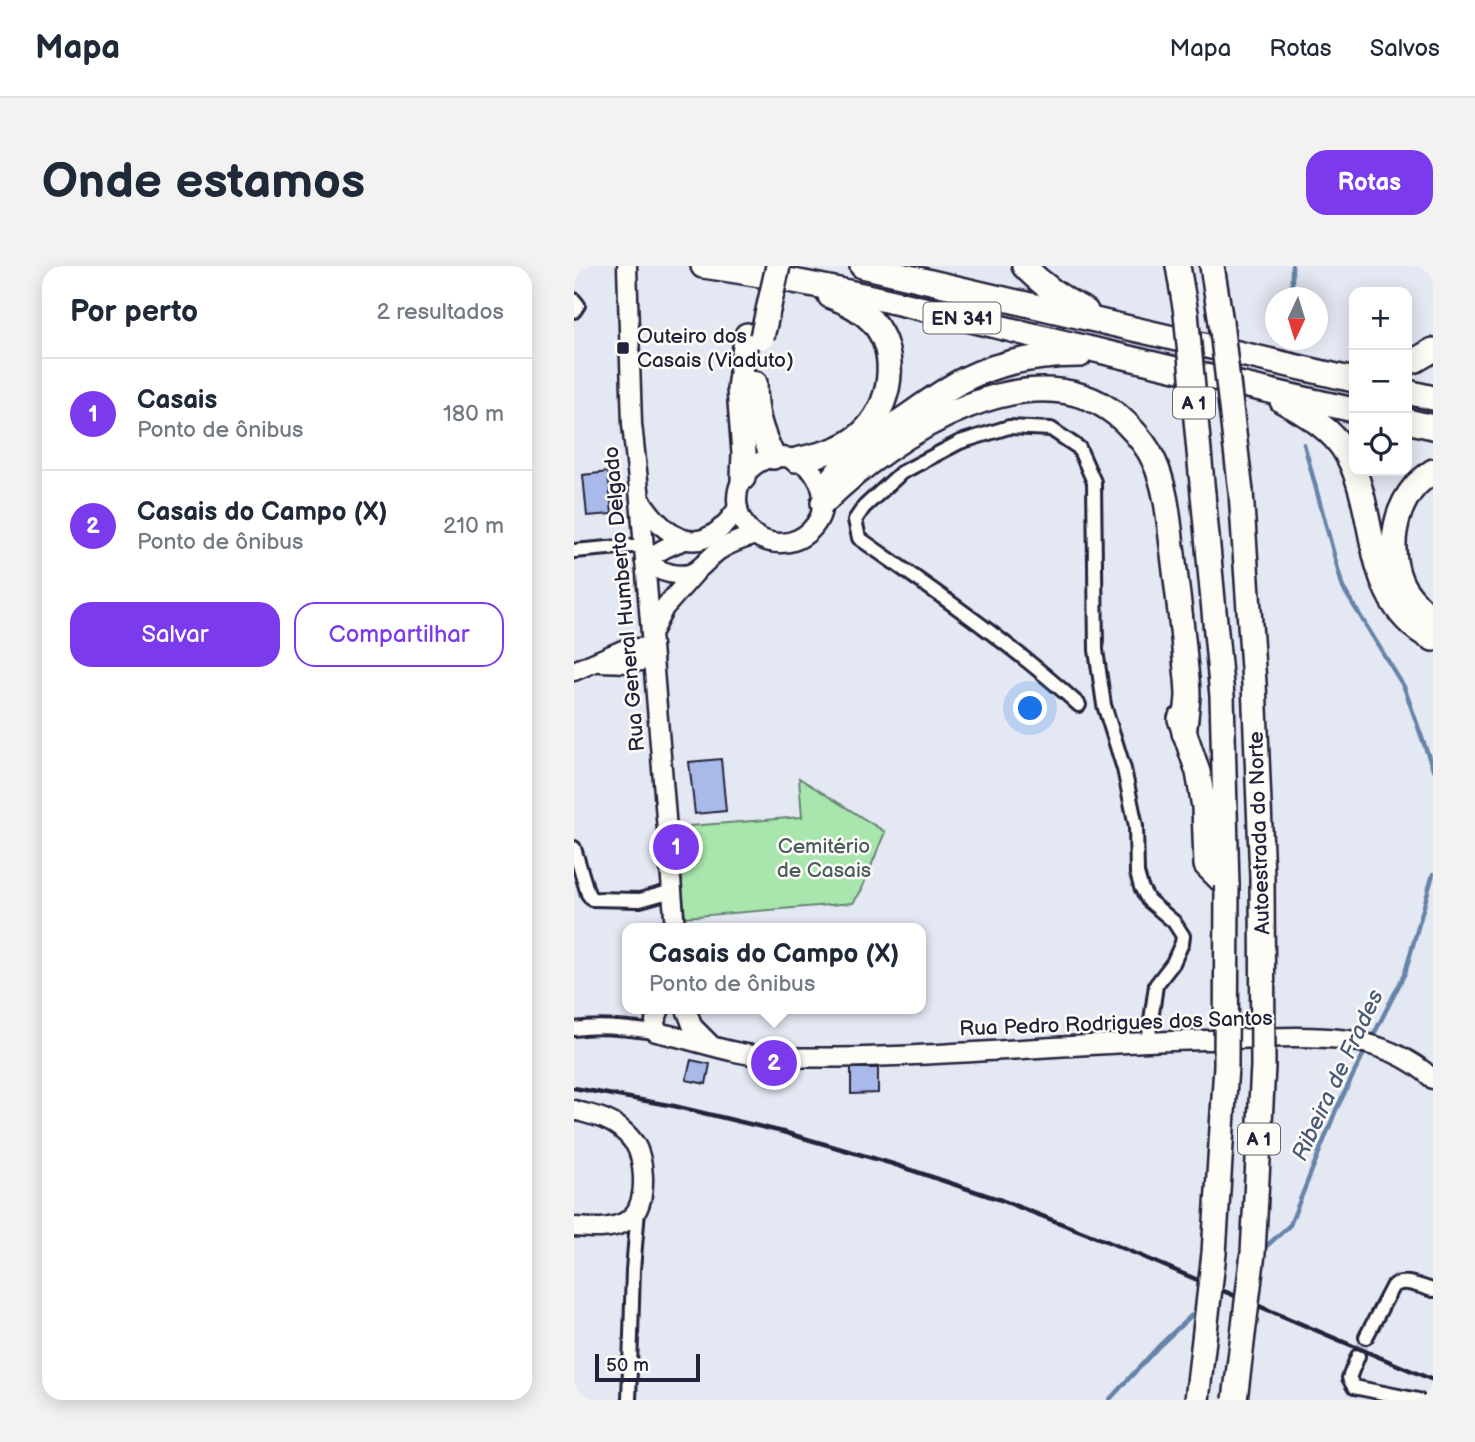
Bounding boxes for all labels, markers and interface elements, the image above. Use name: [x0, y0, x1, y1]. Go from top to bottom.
text: Mapa: [35, 28, 120, 68]
text: Mapa: [1169, 34, 1231, 63]
text: Rotas: [1269, 34, 1332, 63]
text: Salvos: [1370, 34, 1440, 63]
button: Rotas: [1306, 150, 1433, 215]
text: Onde estamos: [42, 153, 365, 212]
north arrow: [1265, 287, 1328, 350]
map controls: [1349, 287, 1412, 476]
button: +: [1349, 287, 1412, 350]
text: Por perto: [70, 294, 198, 330]
text: 2 resultados: [376, 298, 504, 326]
road number: EN 341: [924, 302, 1000, 334]
place label: Outeiro dos Casais (Viaduto): [637, 324, 794, 373]
marker: Outeiro dos Casais (Viaduto): [615, 340, 631, 356]
button: −: [1349, 350, 1412, 413]
text: Casais: [137, 385, 217, 416]
road number: A 1: [1173, 388, 1215, 419]
text: 1: [88, 400, 98, 428]
text: 180 m: [443, 400, 504, 428]
button: locate: [1349, 413, 1412, 476]
text: Ponto de ônibus: [137, 416, 304, 444]
street label: Rua General Humberto Delgado: [599, 445, 650, 753]
text: Casais do Campo (X): [137, 497, 387, 528]
text: 2: [86, 512, 100, 540]
text: 210 m: [443, 512, 504, 540]
text: Ponto de ônibus: [137, 528, 304, 556]
button: Salvar: [70, 602, 280, 667]
button: Compartilhar: [294, 602, 504, 667]
your location: [1013, 691, 1047, 725]
street label: Autoestrada do Norte: [1243, 731, 1276, 935]
pin: 1: [653, 821, 699, 873]
park label: Cemitério de Casais: [777, 834, 871, 883]
popup: [622, 923, 926, 1014]
text: Casais do Campo (X): [649, 939, 899, 970]
text: Ponto de ônibus: [649, 970, 815, 998]
water label: Ribeira de Frades: [1286, 985, 1390, 1166]
street label: Rua Pedro Rodrigues dos Santos: [959, 1006, 1273, 1041]
pin: 2: [751, 1037, 797, 1089]
road number: A 1: [1238, 1124, 1280, 1154]
scale bar: [595, 1351, 700, 1383]
text: 50 m: [606, 1354, 649, 1377]

